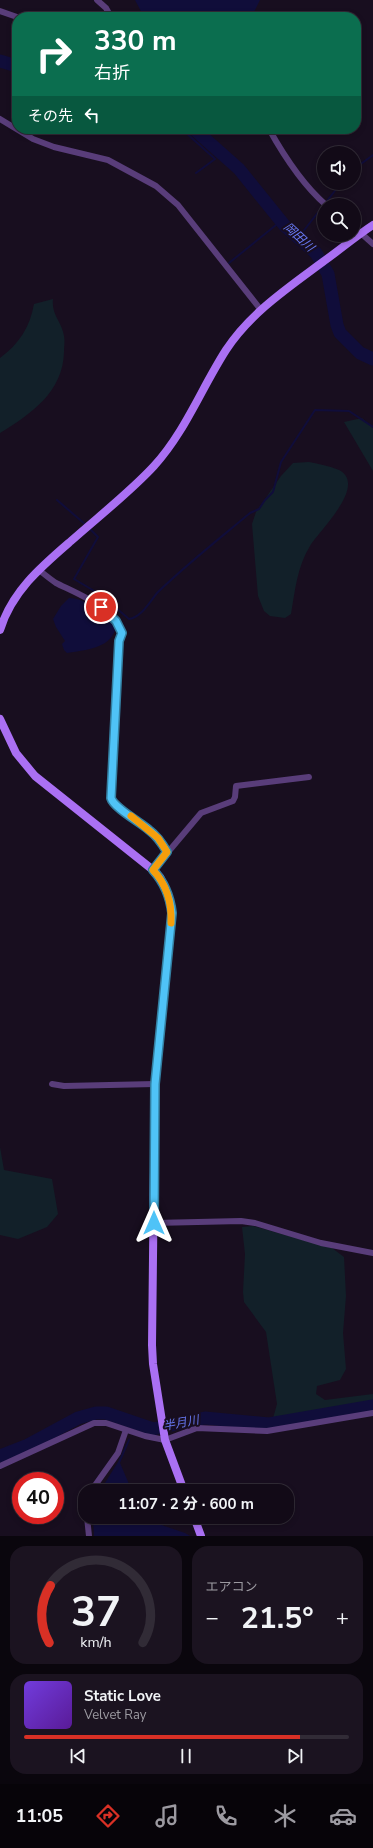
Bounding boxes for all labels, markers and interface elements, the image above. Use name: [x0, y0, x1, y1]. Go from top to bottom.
text: 330 m: [94, 22, 177, 60]
icon: right: [28, 28, 80, 80]
text: 右折: [94, 61, 130, 85]
icon: left: [81, 104, 103, 126]
text: その先: [28, 106, 73, 126]
map controls: [317, 146, 361, 242]
button: sound: [317, 146, 361, 190]
button: search: [317, 198, 361, 242]
water label: 岡田川: [280, 219, 319, 256]
pin: [84, 590, 118, 624]
icon: arrive: [90, 596, 112, 618]
position arrow: [133, 1202, 175, 1244]
water label: 半月川: [162, 1411, 202, 1434]
speed limit sign: 40: [12, 1472, 64, 1524]
text: 11:07 · 2 分 · 600 m: [118, 1494, 254, 1514]
text: エアコン: [206, 1578, 258, 1596]
text: 37: [71, 1584, 121, 1641]
text: 21.5°: [241, 1598, 314, 1639]
text: −: [206, 1603, 219, 1633]
text: +: [336, 1603, 349, 1633]
text: km/h: [80, 1633, 111, 1652]
text: Static Love: [84, 1686, 161, 1706]
text: Velvet Ray: [84, 1706, 146, 1724]
icon: previous: [67, 1745, 89, 1767]
icon: pause: [175, 1745, 197, 1767]
icon: next: [284, 1745, 306, 1767]
icon: directions: [94, 1802, 122, 1830]
icon: music: [153, 1802, 181, 1830]
icon: phone: [212, 1802, 240, 1830]
icon: climate: [271, 1802, 299, 1830]
icon: car: [329, 1802, 357, 1830]
text: 11:05: [15, 1804, 63, 1828]

